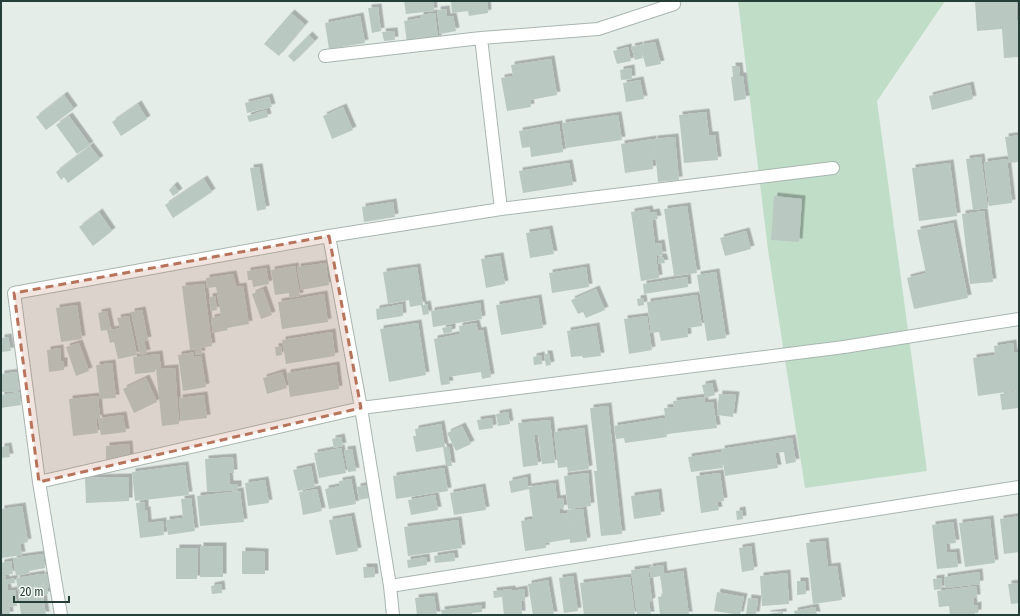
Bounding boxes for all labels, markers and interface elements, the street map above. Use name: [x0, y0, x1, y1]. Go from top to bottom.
scale bar: [14, 578, 69, 604]
text: 20 m: [20, 585, 44, 599]

